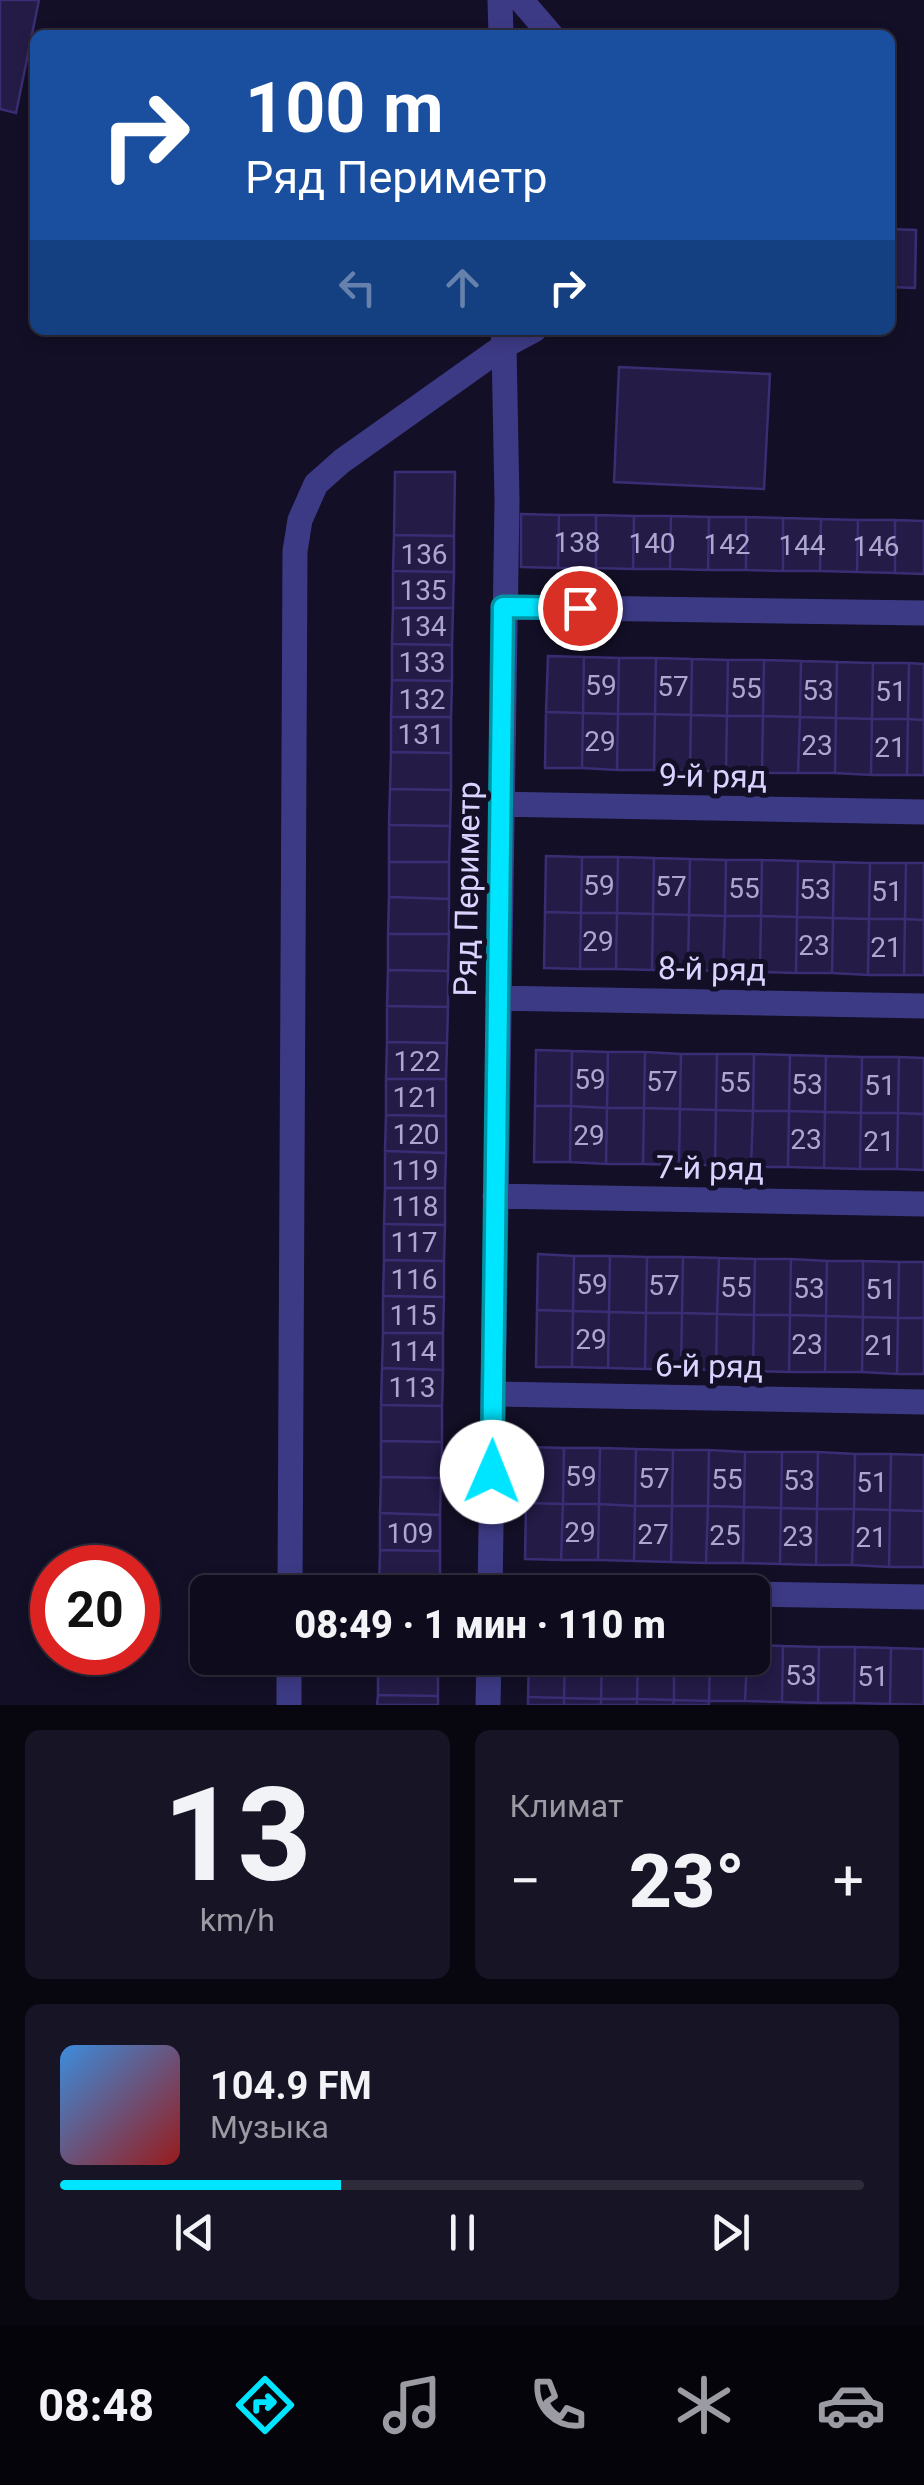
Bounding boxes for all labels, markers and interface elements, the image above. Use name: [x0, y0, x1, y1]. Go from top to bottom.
text: 100 m: [245, 67, 444, 149]
icon: right: [80, 70, 210, 200]
text: Ряд Периметр: [245, 151, 548, 204]
icon: left: [330, 260, 385, 315]
icon: ahead: [435, 260, 490, 315]
icon: right: [540, 260, 595, 315]
house number: 138: [553, 526, 601, 559]
house number: 140: [628, 527, 676, 560]
house number: 142: [703, 528, 751, 561]
house number: 144: [778, 529, 826, 562]
house number: 146: [852, 530, 900, 563]
house number: 136: [400, 538, 448, 571]
pin: [538, 566, 623, 651]
house number: 135: [399, 574, 447, 607]
icon: arrive: [553, 581, 608, 636]
house number: 134: [399, 610, 447, 643]
house number: 133: [398, 646, 446, 679]
house number: 59: [585, 669, 617, 702]
house number: 57: [657, 670, 689, 703]
house number: 55: [730, 672, 762, 705]
house number: 53: [802, 674, 834, 707]
house number: 51: [875, 675, 907, 708]
house number: 132: [398, 683, 446, 716]
house number: 131: [397, 718, 445, 751]
house number: 29: [584, 725, 616, 758]
house number: 23: [801, 729, 833, 762]
house number: 21: [874, 731, 906, 764]
street label: 9-й ряд: [659, 756, 767, 796]
street label: Ряд Периметр: [446, 781, 488, 997]
house number: 59: [583, 869, 615, 902]
house number: 57: [655, 870, 687, 903]
house number: 55: [728, 872, 760, 905]
house number: 53: [799, 873, 831, 906]
house number: 51: [871, 875, 903, 908]
house number: 29: [582, 925, 614, 958]
house number: 23: [798, 929, 830, 962]
house number: 21: [870, 931, 902, 964]
street label: 8-й ряд: [658, 949, 766, 989]
house number: 122: [393, 1045, 441, 1078]
house number: 59: [574, 1063, 606, 1096]
house number: 57: [646, 1065, 678, 1098]
house number: 55: [719, 1066, 751, 1099]
house number: 53: [791, 1068, 823, 1101]
house number: 51: [864, 1069, 896, 1102]
house number: 121: [392, 1081, 440, 1114]
house number: 120: [392, 1118, 440, 1151]
house number: 29: [573, 1119, 605, 1152]
house number: 23: [790, 1123, 822, 1156]
house number: 21: [863, 1125, 895, 1158]
street label: 7-й ряд: [656, 1148, 764, 1188]
house number: 119: [391, 1154, 439, 1187]
house number: 118: [391, 1190, 439, 1223]
house number: 117: [390, 1226, 438, 1259]
house number: 116: [390, 1263, 438, 1296]
house number: 59: [576, 1268, 608, 1301]
house number: 57: [648, 1269, 680, 1302]
house number: 55: [720, 1271, 752, 1304]
house number: 53: [793, 1272, 825, 1305]
house number: 51: [865, 1273, 897, 1306]
house number: 115: [389, 1299, 437, 1332]
house number: 29: [575, 1323, 607, 1356]
house number: 23: [791, 1328, 823, 1361]
house number: 21: [864, 1329, 896, 1362]
house number: 114: [389, 1335, 437, 1368]
street label: 6-й ряд: [655, 1346, 763, 1386]
house number: 113: [388, 1371, 436, 1404]
position arrow: [440, 1420, 544, 1524]
house number: 59: [565, 1460, 597, 1493]
house number: 57: [638, 1462, 670, 1495]
house number: 55: [711, 1463, 743, 1496]
house number: 53: [783, 1464, 815, 1497]
house number: 51: [856, 1466, 888, 1499]
house number: 29: [564, 1516, 596, 1549]
house number: 109: [386, 1517, 434, 1550]
house number: 27: [637, 1518, 669, 1551]
house number: 25: [709, 1519, 741, 1552]
house number: 23: [782, 1520, 814, 1553]
house number: 21: [855, 1521, 887, 1554]
speed limit sign: 20: [30, 1545, 160, 1675]
text: 08:49 · 1 мин · 110 m: [294, 1603, 666, 1647]
house number: 53: [785, 1659, 817, 1692]
house number: 51: [857, 1660, 889, 1693]
text: 13: [163, 1759, 312, 1912]
text: Климат: [510, 1787, 623, 1825]
text: 23°: [629, 1837, 745, 1925]
text: −: [510, 1849, 541, 1913]
text: +: [833, 1849, 864, 1913]
text: km/h: [200, 1901, 275, 1939]
text: 104.9 FM: [210, 2064, 372, 2108]
text: Музыка: [210, 2108, 329, 2146]
icon: previous: [167, 2205, 222, 2260]
icon: pause: [435, 2205, 490, 2260]
icon: next: [703, 2205, 758, 2260]
icon: directions: [230, 2370, 300, 2440]
icon: music: [377, 2370, 447, 2440]
icon: phone: [523, 2370, 593, 2440]
icon: climate: [669, 2370, 739, 2440]
icon: car: [816, 2370, 886, 2440]
text: 08:48: [38, 2379, 154, 2432]

